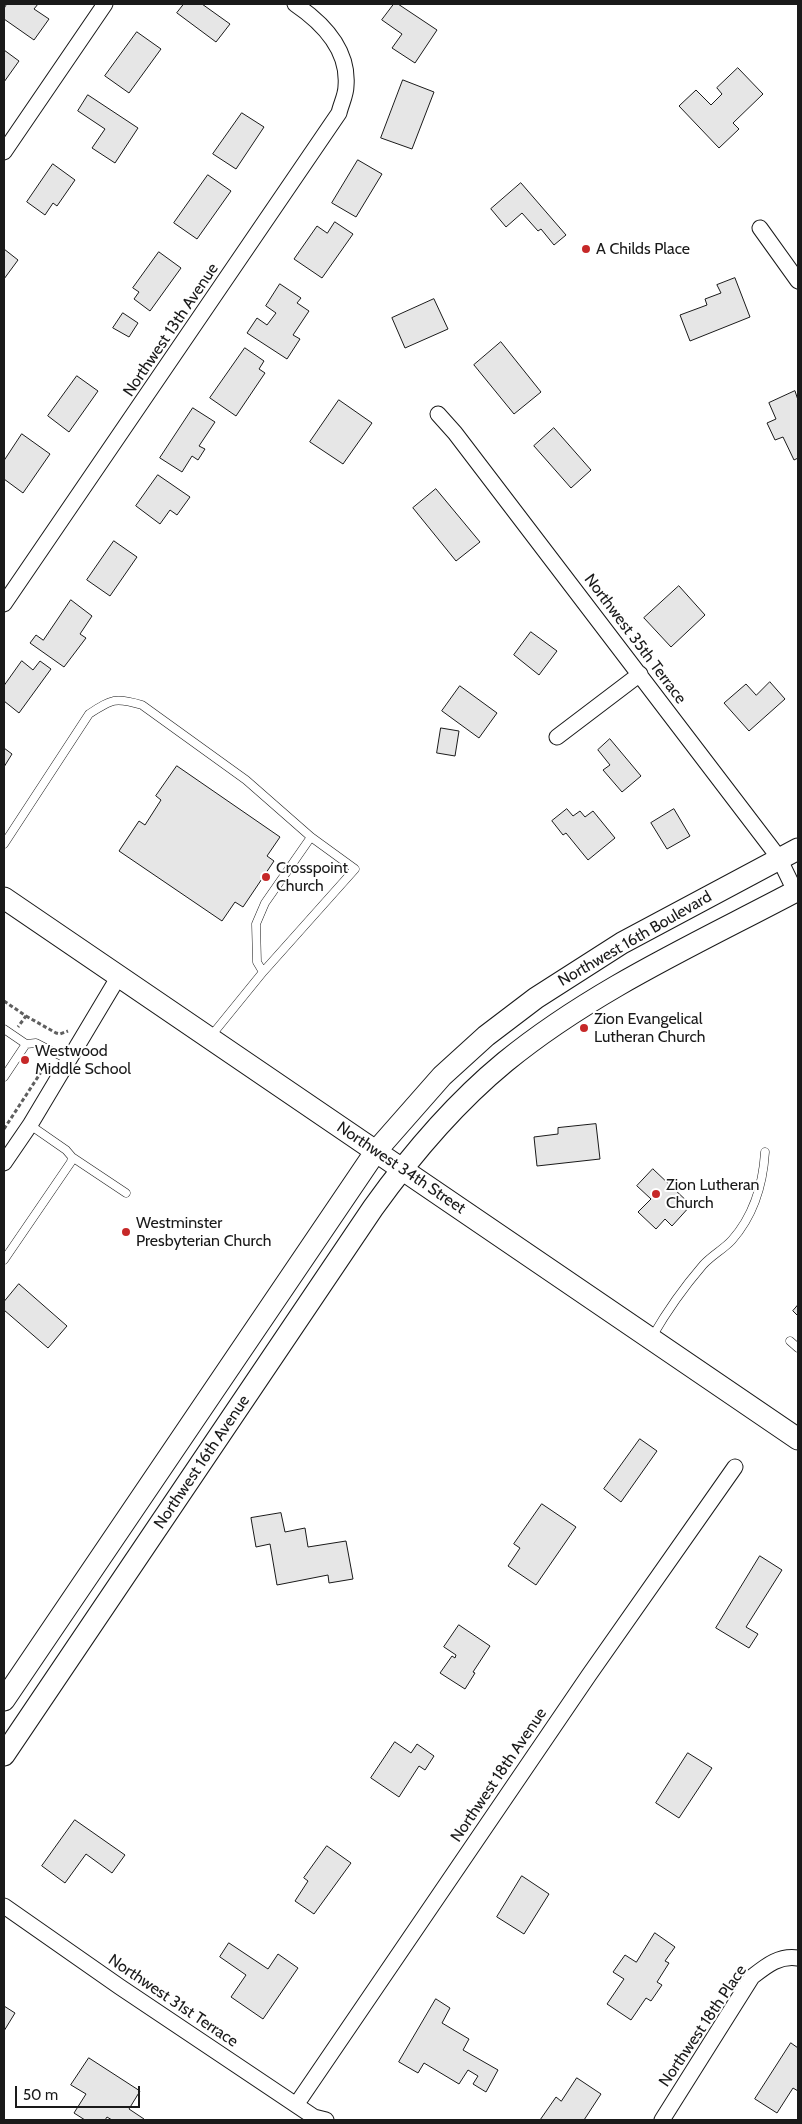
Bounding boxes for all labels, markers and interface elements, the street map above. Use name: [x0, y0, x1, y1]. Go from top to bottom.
place label: A Childs Place: [596, 239, 690, 259]
marker: A Childs Place: [580, 243, 592, 255]
street label: Northwest 13th Avenue: [119, 260, 223, 400]
street label: Northwest 35th Terrace: [580, 570, 690, 708]
place label: Crosspoint Church: [276, 858, 348, 896]
marker: Crosspoint Church: [260, 871, 272, 883]
street label: Northwest 16th Boulevard: [555, 887, 715, 991]
place label: Zion Evangelical Lutheran Church: [594, 1009, 705, 1047]
marker: Zion Evangelical Lutheran Church: [578, 1022, 590, 1034]
place label: Westwood Middle School: [35, 1041, 131, 1079]
marker: Westwood Middle School: [19, 1054, 31, 1066]
street label: Northwest 34th Street: [333, 1118, 469, 1218]
place label: Zion Lutheran Church: [666, 1175, 760, 1213]
marker: Zion Lutheran Church: [650, 1188, 662, 1200]
place label: Westminster Presbyterian Church: [136, 1213, 271, 1251]
marker: Westminster Presbyterian Church: [120, 1226, 132, 1238]
street label: Northwest 16th Avenue: [150, 1392, 254, 1532]
street label: Northwest 18th Avenue: [447, 1704, 551, 1846]
street label: Northwest 31st Terrace: [105, 1951, 241, 2051]
street label: Northwest 18th Place: [655, 1962, 751, 2090]
scale bar: [18, 2076, 142, 2108]
text: 50 m: [23, 2086, 58, 2104]

